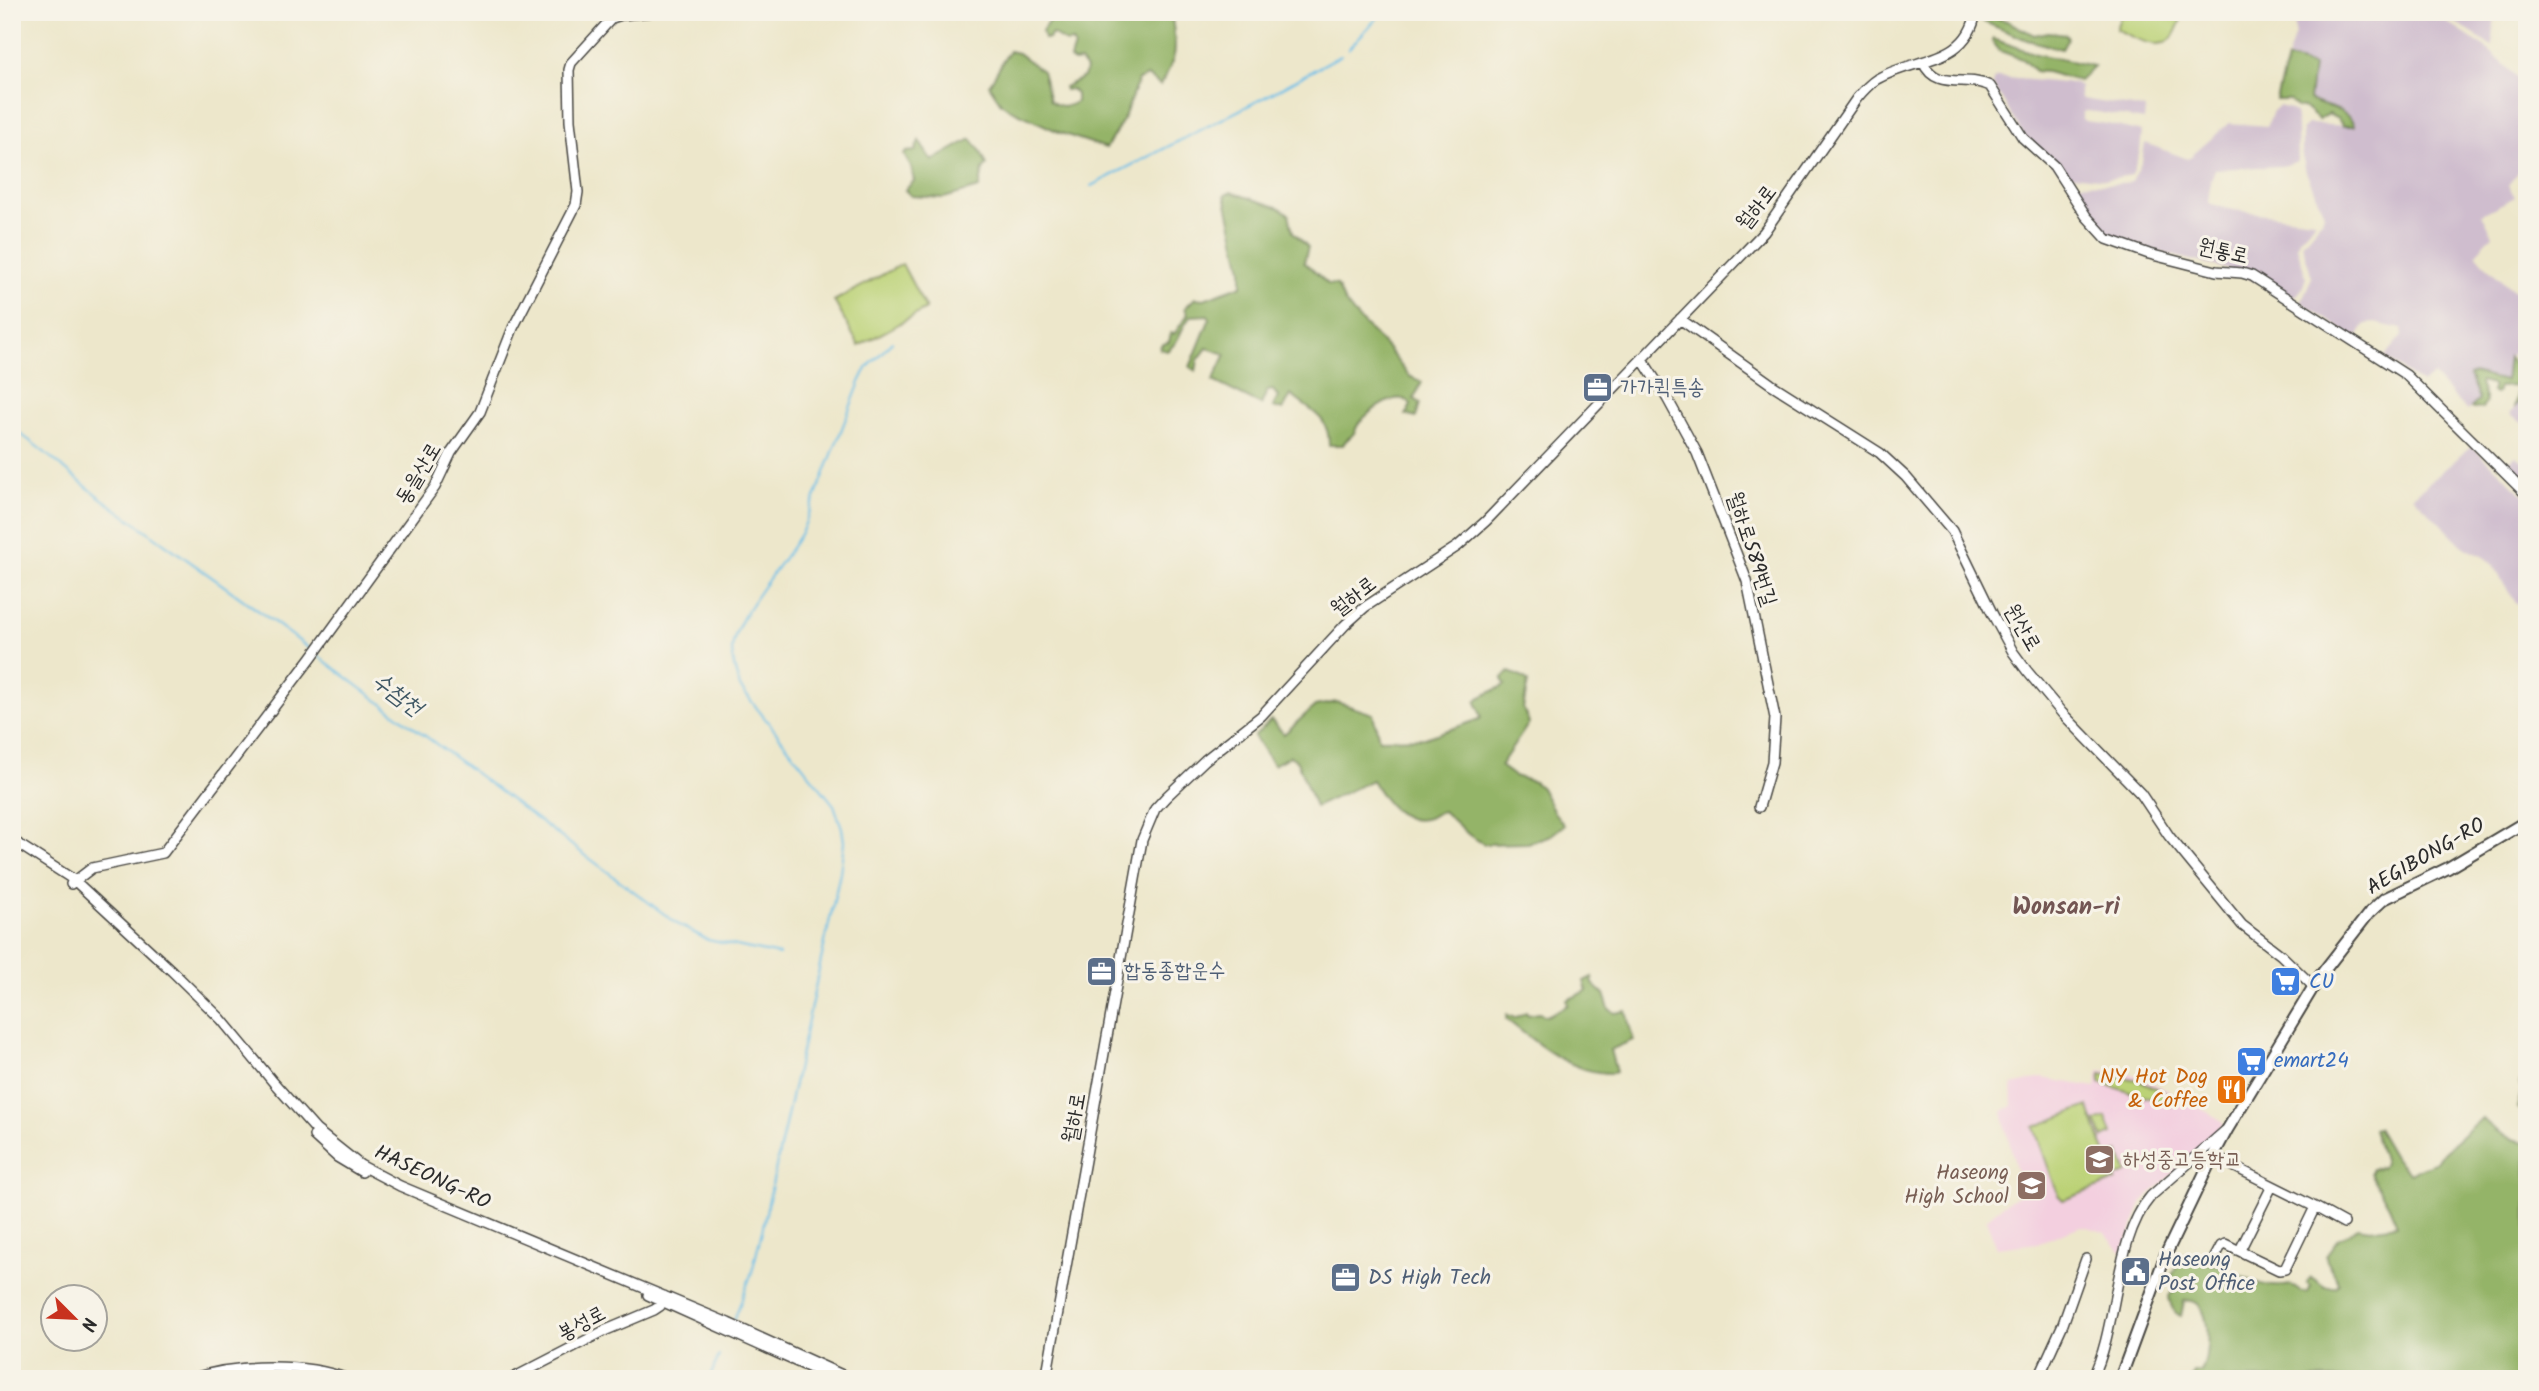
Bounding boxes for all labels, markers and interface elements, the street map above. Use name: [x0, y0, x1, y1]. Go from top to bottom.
street label: 월하로: [1728, 178, 1786, 238]
street label: 원통로: [2195, 230, 2251, 274]
office icon: 가가퀵특송: [1580, 371, 1614, 405]
place label: 가가퀵특송: [1620, 372, 1705, 405]
street label: 동을산로: [387, 437, 451, 511]
street label: 월하로589번길: [1717, 487, 1785, 611]
street label: 월하로: [1324, 568, 1384, 626]
street label: 원산로: [1995, 598, 2049, 658]
water label: 수참천: [364, 664, 432, 728]
street label: AEGIBONG-RO: [2360, 810, 2492, 904]
district label: Wonsan-ri: [2012, 888, 2121, 927]
office icon: 합동종합운수: [1084, 954, 1118, 988]
place label: 합동종합운수: [1124, 955, 1225, 988]
supermarket icon: CU: [2269, 965, 2303, 999]
place label: CU: [2309, 966, 2334, 999]
supermarket icon: emart24: [2234, 1044, 2268, 1078]
place label: emart24: [2274, 1045, 2349, 1078]
place label: NY Hot Dog & Coffee: [2100, 1061, 2209, 1118]
restaurant icon: NY Hot Dog & Coffee: [2214, 1072, 2248, 1106]
street label: 월하로: [1054, 1090, 1096, 1146]
street label: HASEONG-RO: [368, 1137, 496, 1219]
school or university icon: 하성중고등학교: [2083, 1143, 2117, 1177]
place label: 하성중고등학교: [2123, 1144, 2241, 1177]
place label: Haseong High School: [1904, 1157, 2009, 1214]
school or university icon: Haseong High School: [2015, 1168, 2049, 1202]
place label: Haseong Post Office: [2158, 1244, 2256, 1301]
public building icon: Haseong Post Office: [2118, 1255, 2152, 1289]
office icon: DS High Tech: [1328, 1261, 1362, 1295]
place label: DS High Tech: [1368, 1262, 1491, 1295]
north arrow: [38, 1282, 108, 1352]
street label: 봉성로: [552, 1298, 612, 1350]
text: N: [72, 1313, 104, 1336]

